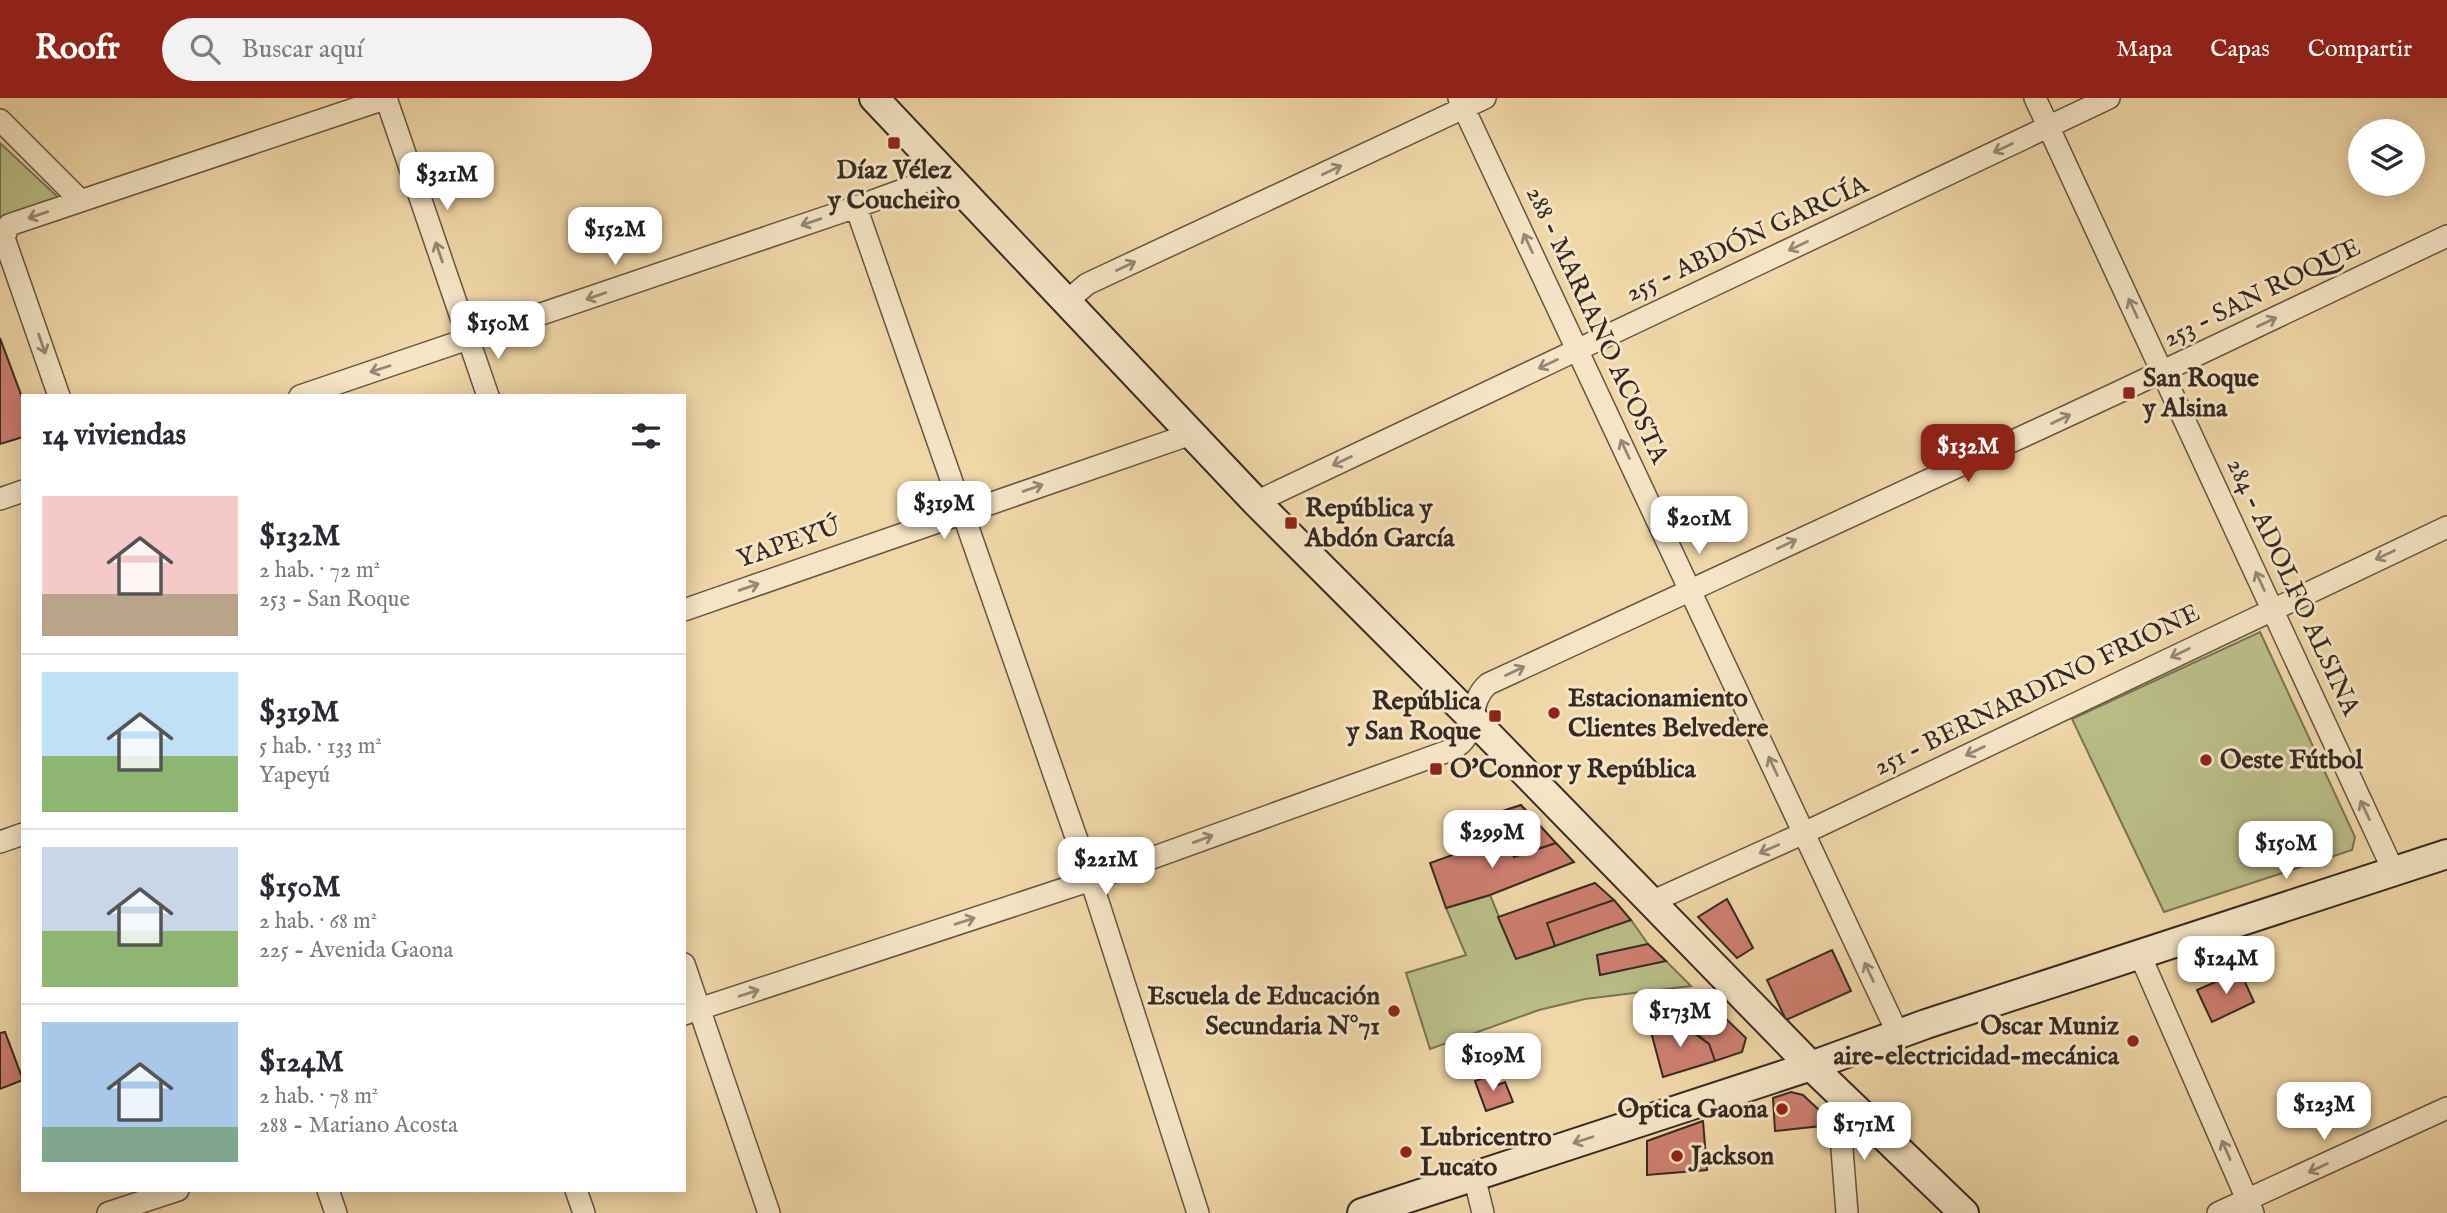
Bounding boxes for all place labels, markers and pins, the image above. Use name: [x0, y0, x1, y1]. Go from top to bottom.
marker: Díaz Vélez y Coucheiro: [886, 135, 902, 151]
pin: $321M: [398, 152, 496, 212]
place label: Díaz Vélez y Coucheiro: [827, 154, 960, 217]
pin: $152M: [566, 208, 664, 267]
pin: $150M: [449, 302, 547, 361]
place label: San Roque y Alsina: [2142, 362, 2259, 425]
marker: San Roque y Alsina: [2121, 385, 2137, 401]
pin: $132M: [1919, 424, 2017, 484]
pin: $319M: [895, 482, 993, 541]
place label: República y Abdón García: [1304, 492, 1455, 555]
pin: $201M: [1650, 496, 1748, 556]
marker: República y Abdón García: [1283, 515, 1299, 531]
place label: Estacionamiento Clientes Belvedere: [1568, 682, 1769, 745]
place label: República y San Roque: [1345, 685, 1482, 748]
marker: Estacionamiento Clientes Belvedere: [1546, 705, 1562, 721]
marker: República y San Roque: [1487, 708, 1503, 724]
place label: Oeste Fútbol: [2220, 744, 2364, 777]
marker: Oeste Fútbol: [2198, 752, 2214, 768]
place label: O'Connor y República: [1450, 753, 1696, 786]
marker: O'Connor y República: [1428, 761, 1444, 777]
pin: $299M: [1443, 810, 1541, 870]
pin: $150M: [2237, 822, 2335, 881]
pin: $221M: [1057, 838, 1155, 897]
pin: $124M: [2177, 936, 2275, 996]
place label: Escuela de Educación Secundaria N°71: [1147, 980, 1380, 1043]
pin: $173M: [1631, 990, 1729, 1049]
marker: Escuela de Educación Secundaria N°71: [1386, 1003, 1402, 1019]
place label: Oscar Muniz aire-electricidad-mecánica: [1833, 1010, 2120, 1073]
marker: Oscar Muniz aire-electricidad-mecánica: [2125, 1033, 2141, 1049]
pin: $109M: [1444, 1034, 1542, 1093]
pin: $123M: [2275, 1082, 2373, 1142]
place label: Optica Gaona: [1618, 1093, 1769, 1126]
marker: Optica Gaona: [1774, 1101, 1790, 1117]
pin: $171M: [1815, 1102, 1913, 1162]
place label: Lubricentro Lucato: [1420, 1121, 1552, 1184]
place label: Jackson: [1688, 1140, 1774, 1173]
marker: Lubricentro Lucato: [1398, 1144, 1414, 1160]
marker: Jackson: [1669, 1148, 1685, 1164]

